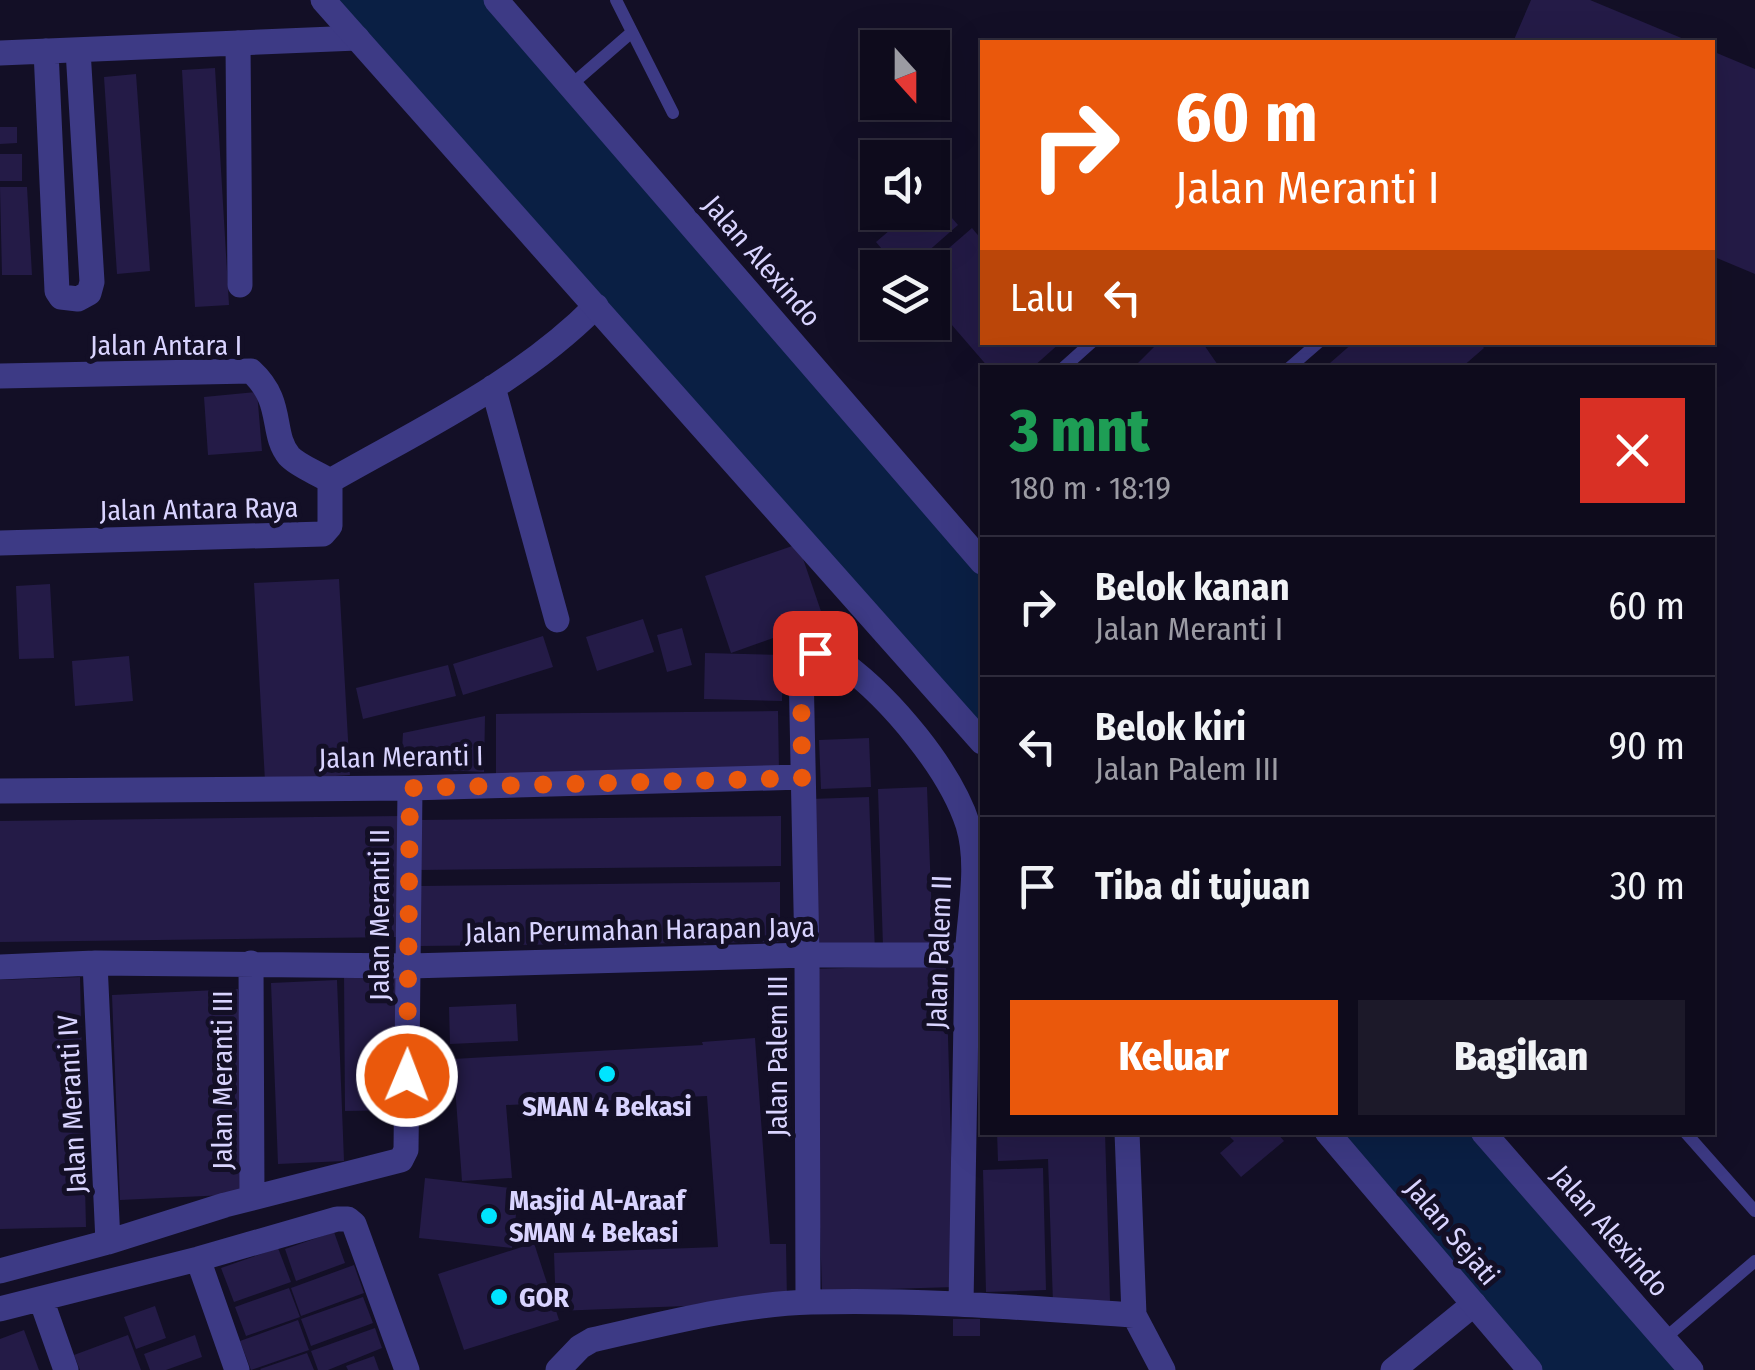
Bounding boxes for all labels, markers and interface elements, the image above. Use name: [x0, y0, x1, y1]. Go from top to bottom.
north arrow: [860, 30, 950, 120]
map controls: [860, 30, 950, 340]
text: 60 m: [1175, 76, 1318, 160]
icon: right: [1010, 80, 1140, 210]
button: sound: [860, 140, 950, 230]
text: Jalan Meranti I: [1175, 161, 1440, 215]
street label: Jalan Alexindo: [696, 189, 828, 333]
button: layers: [860, 250, 950, 340]
icon: left: [1095, 270, 1150, 325]
text: Lalu: [1010, 275, 1075, 321]
street label: Jalan Antara I: [90, 329, 242, 362]
text: 3 mnt: [1010, 395, 1149, 467]
button: close: [1580, 398, 1685, 503]
text: 180 m · 18:19: [1010, 469, 1171, 507]
street label: Jalan Antara Raya: [99, 491, 299, 527]
text: Belok kanan: [1095, 564, 1290, 610]
icon: right: [1010, 579, 1065, 634]
text: 60 m: [1608, 583, 1685, 629]
text: Jalan Meranti I: [1095, 610, 1283, 648]
pin: [773, 611, 858, 696]
icon: arrive: [788, 626, 843, 681]
text: Belok kiri: [1095, 704, 1246, 750]
icon: left: [1010, 719, 1065, 774]
text: 90 m: [1609, 723, 1685, 769]
street label: Jalan Meranti I: [318, 739, 484, 775]
text: Jalan Palem III: [1095, 750, 1279, 788]
street label: Jalan Meranti II: [363, 829, 396, 1001]
icon: arrive: [1010, 859, 1065, 914]
text: Tiba di tujuan: [1095, 863, 1311, 909]
text: 30 m: [1610, 863, 1685, 909]
street label: Jalan Palem II: [920, 875, 958, 1029]
street label: Jalan Perumahan Harapan Jaya: [465, 910, 815, 950]
street label: Jalan Palem III: [761, 975, 794, 1137]
street label: Jalan Meranti III: [206, 990, 239, 1170]
button: Keluar: [1010, 1000, 1338, 1115]
button: Bagikan: [1358, 1000, 1685, 1115]
street label: Jalan Meranti IV: [51, 1013, 93, 1194]
position arrow: [355, 1024, 459, 1128]
marker: SMAN 4 Bekasi: [596, 1063, 618, 1085]
place label: SMAN 4 Bekasi: [522, 1090, 692, 1123]
street label: Jalan Alexindo: [1544, 1159, 1676, 1303]
street label: Jalan Sejati: [1398, 1172, 1506, 1292]
place label: Masjid Al-Araaf SMAN 4 Bekasi: [509, 1184, 688, 1249]
marker: Masjid Al-Araaf SMAN 4 Bekasi: [478, 1205, 500, 1227]
place label: GOR: [519, 1281, 569, 1314]
marker: GOR: [488, 1286, 510, 1308]

